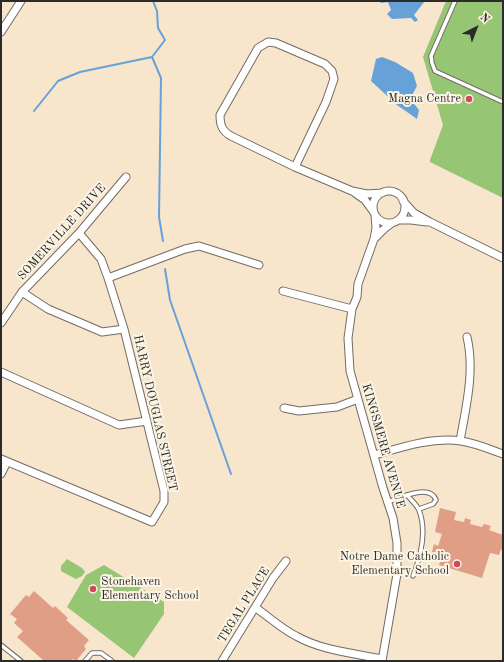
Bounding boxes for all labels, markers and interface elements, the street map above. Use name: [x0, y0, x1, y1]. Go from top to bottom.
north arrow: [456, 8, 496, 48]
text: N: [478, 12, 491, 26]
place label: Magna Centre: [388, 92, 461, 106]
marker: Magna Centre: [464, 94, 474, 104]
street label: SOMERVILLE DRIVE: [15, 181, 109, 283]
street label: HARRY DOUGLAS STREET: [130, 333, 180, 493]
street label: KINGSMERE AVENUE: [358, 382, 408, 510]
place label: Notre Dame Catholic Elementary School: [340, 550, 449, 578]
marker: Notre Dame Catholic Elementary School: [452, 559, 462, 569]
street label: TEGAL PLACE: [215, 564, 273, 646]
place label: Stonehaven Elementary School: [101, 575, 199, 603]
marker: Stonehaven Elementary School: [88, 584, 98, 594]

